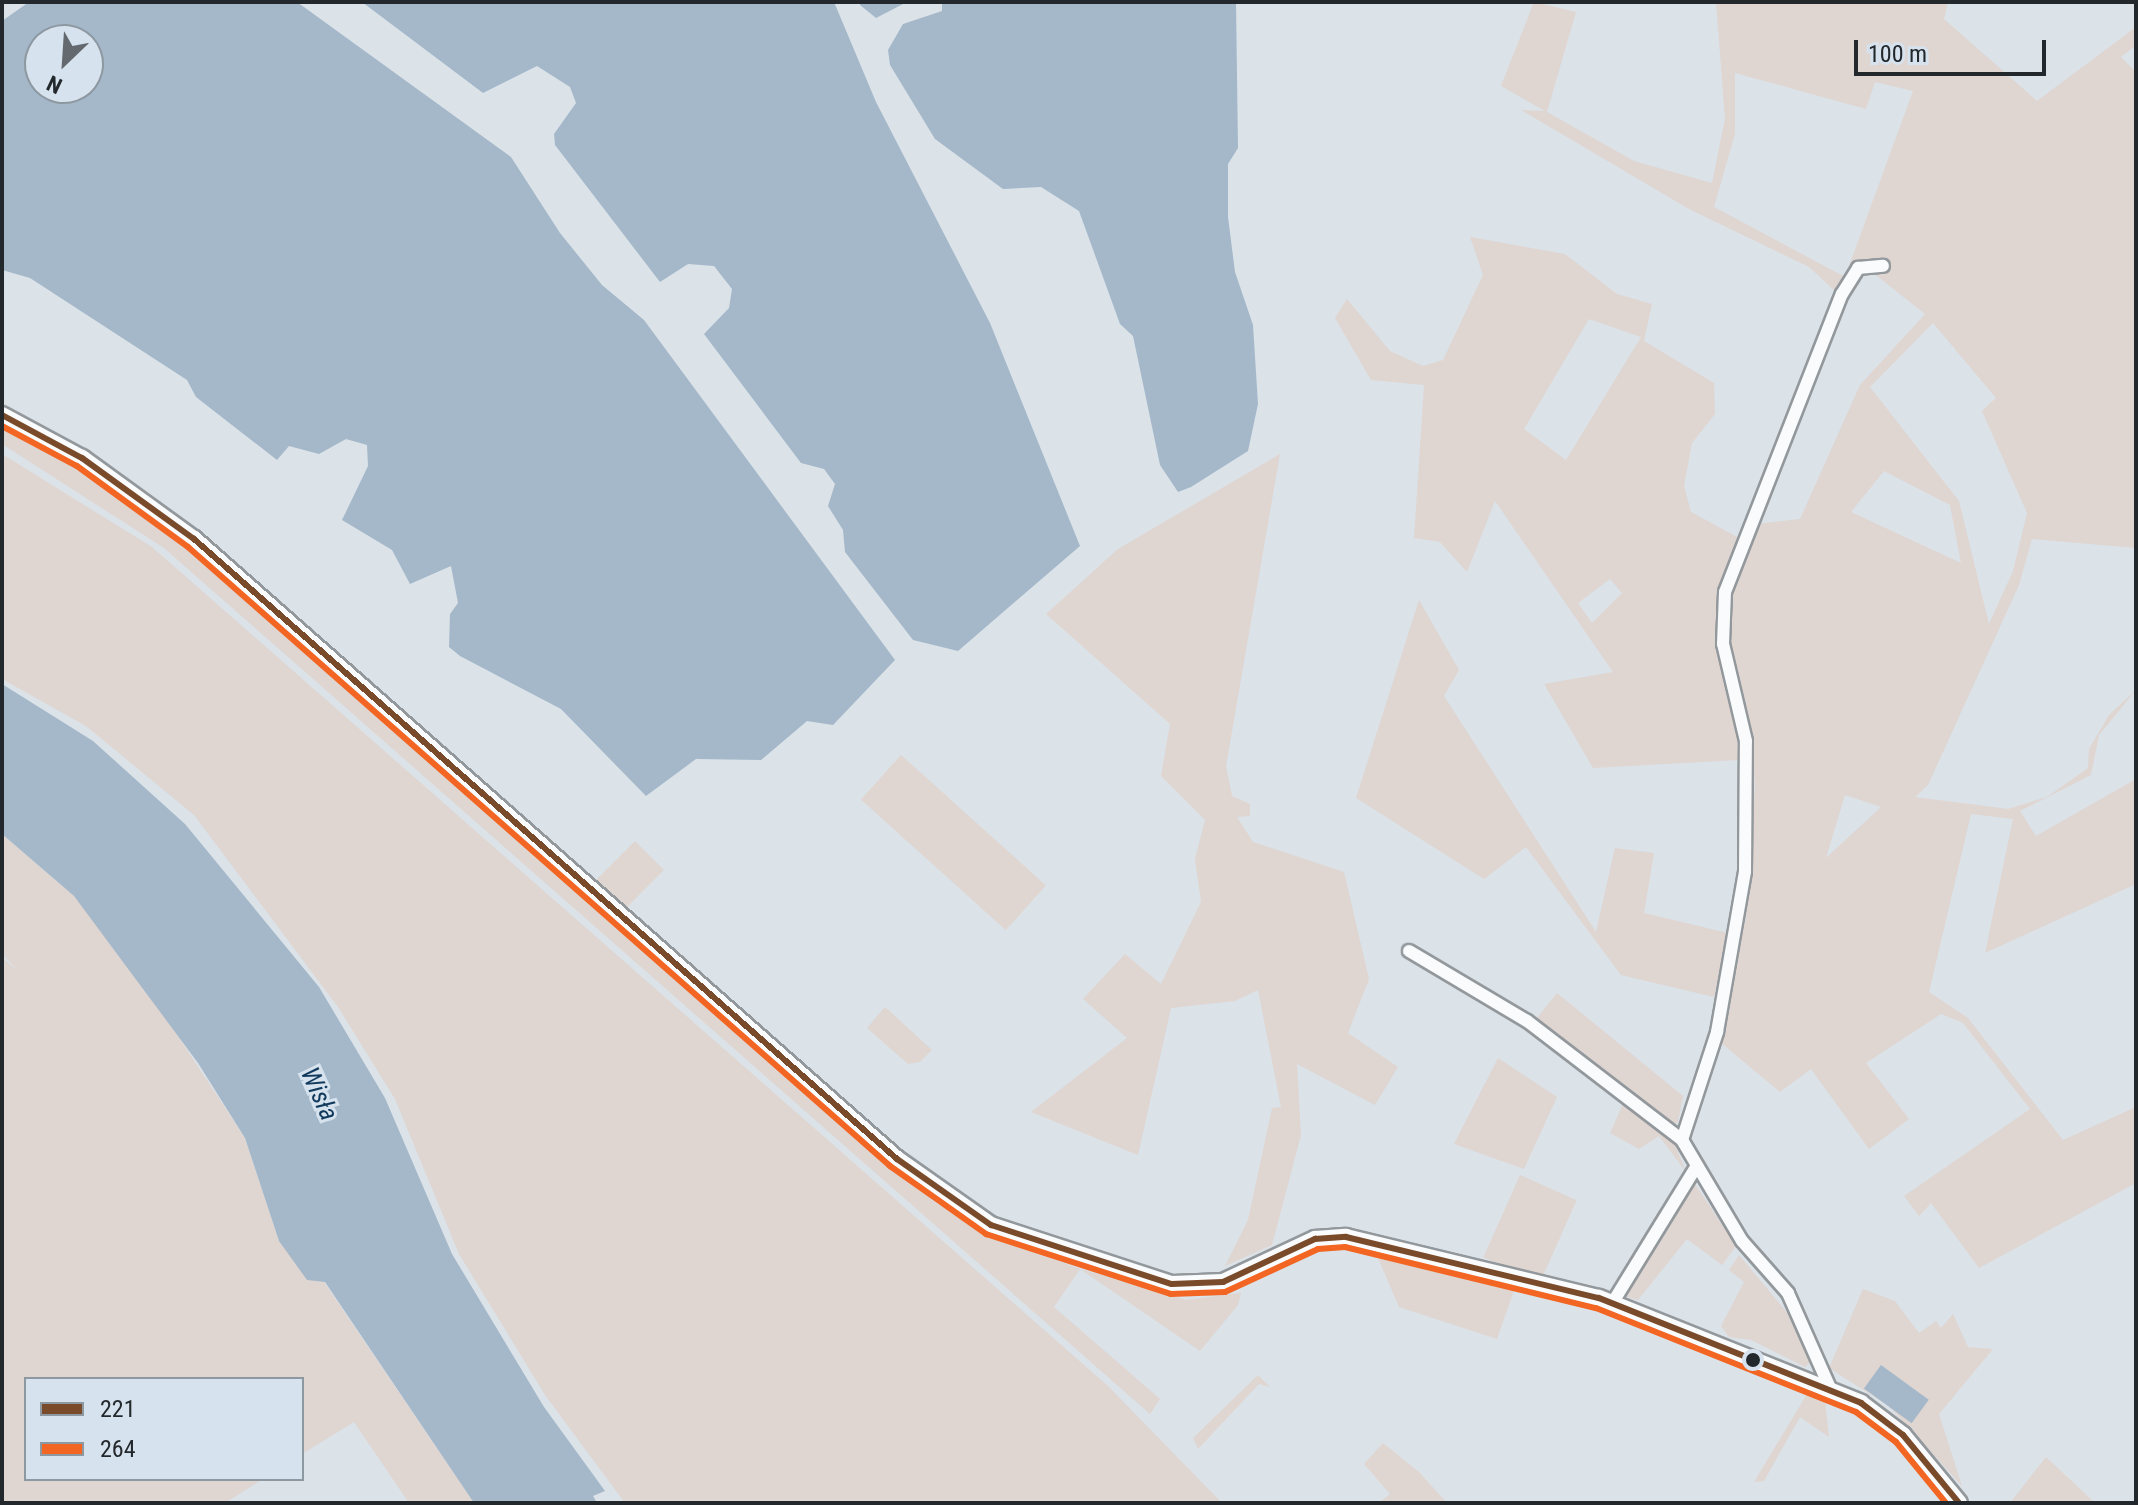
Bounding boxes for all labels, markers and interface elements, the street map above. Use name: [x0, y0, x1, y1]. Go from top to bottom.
north arrow: [24, 24, 104, 104]
scale bar: [1858, 24, 2050, 74]
text: 100 m: [1868, 40, 1927, 68]
text: N: [43, 70, 66, 99]
water label: Wisła: [294, 1063, 344, 1125]
unlabelled marker: [1745, 1352, 1761, 1368]
legend: [24, 1377, 304, 1481]
text: 221: [100, 1395, 136, 1423]
text: 264: [100, 1435, 136, 1463]

